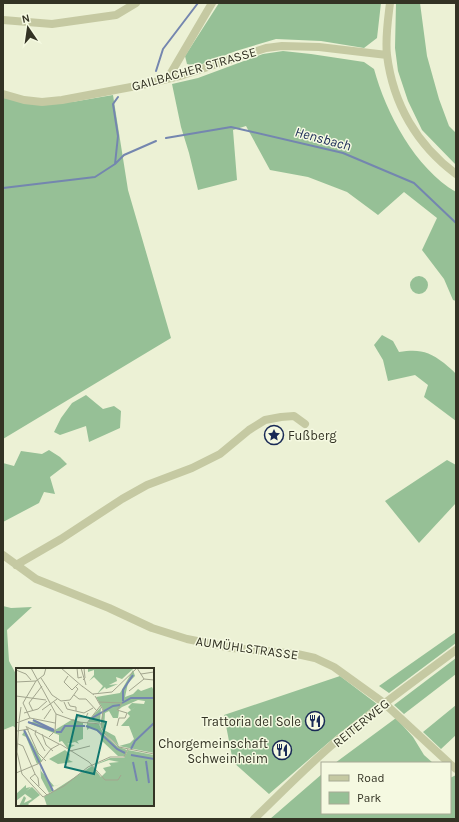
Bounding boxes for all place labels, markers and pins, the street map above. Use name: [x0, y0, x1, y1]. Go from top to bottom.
place icon: Fußberg: [263, 424, 285, 446]
place label: Fußberg: [288, 428, 337, 443]
restaurant icon: Trattoria del Sole: [304, 710, 326, 732]
place label: Trattoria del Sole: [202, 714, 301, 729]
place label: Chorgemeinschaft Schweinheim: [158, 736, 268, 766]
restaurant icon: Chorgemeinschaft Schweinheim: [271, 739, 293, 761]

